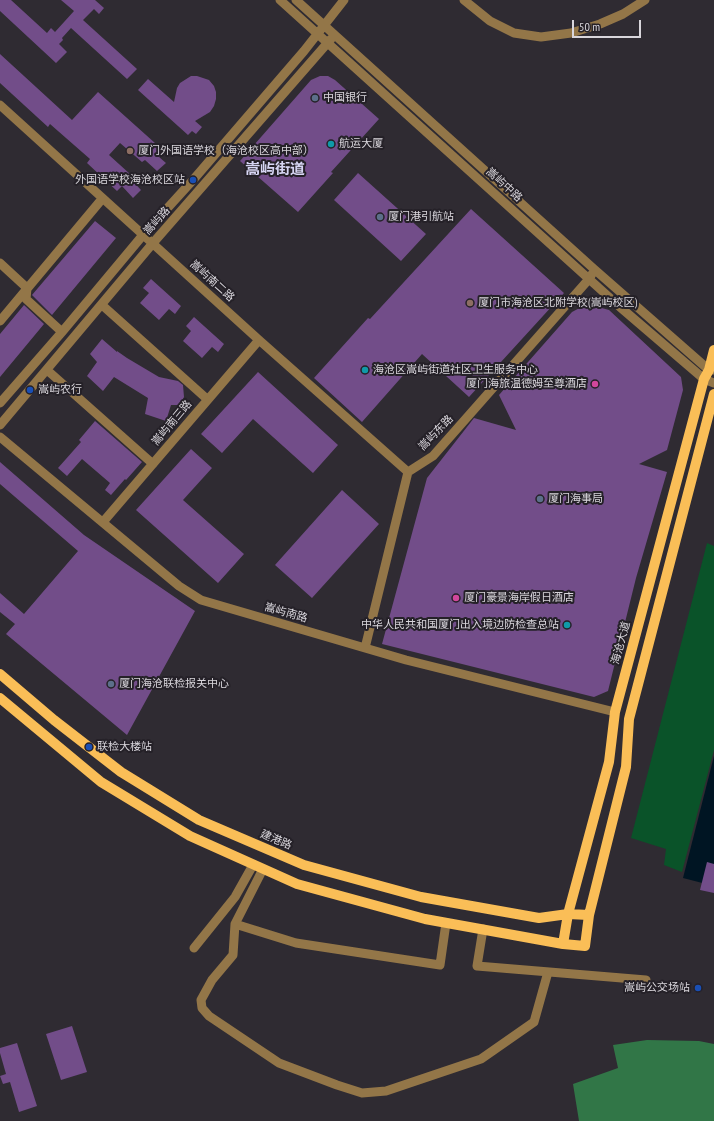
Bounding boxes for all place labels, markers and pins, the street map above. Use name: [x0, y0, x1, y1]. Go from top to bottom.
place label: 中国银行: [323, 91, 367, 105]
marker: 中国银行: [310, 93, 320, 103]
place label: 航运大厦: [339, 137, 383, 151]
marker: 航运大厦: [326, 139, 336, 149]
place label: 厦门外国语学校（海沧校区高中部）: [138, 144, 314, 158]
marker: 厦门外国语学校（海沧校区高中部）: [125, 146, 135, 156]
place label: 外国语学校海沧校区站: [75, 173, 185, 187]
marker: 外国语学校海沧校区站: [188, 175, 198, 185]
place label: 厦门港引航站: [388, 210, 454, 224]
marker: 厦门港引航站: [375, 212, 385, 222]
place label: 厦门市海沧区北附学校(嵩屿校区): [478, 296, 637, 310]
marker: 厦门市海沧区北附学校(嵩屿校区): [465, 298, 475, 308]
place label: 海沧区嵩屿街道社区卫生服务中心: [373, 363, 538, 377]
marker: 海沧区嵩屿街道社区卫生服务中心: [360, 365, 370, 375]
place label: 厦门海旅温德姆至尊酒店: [466, 377, 587, 391]
marker: 厦门海旅温德姆至尊酒店: [590, 379, 600, 389]
place label: 嵩屿农行: [38, 383, 82, 397]
marker: 嵩屿农行: [25, 385, 35, 395]
place label: 厦门海事局: [548, 492, 603, 506]
marker: 厦门海事局: [535, 494, 545, 504]
place label: 厦门豪景海岸假日酒店: [464, 591, 574, 605]
marker: 厦门豪景海岸假日酒店: [451, 593, 461, 603]
place label: 中华人民共和国厦门出入境边防检查总站: [361, 618, 559, 632]
marker: 中华人民共和国厦门出入境边防检查总站: [562, 620, 572, 630]
place label: 厦门海沧联检报关中心: [119, 677, 229, 691]
marker: 厦门海沧联检报关中心: [106, 679, 116, 689]
place label: 联检大楼站: [97, 740, 152, 754]
marker: 联检大楼站: [84, 742, 94, 752]
place label: 嵩屿公交场站: [624, 981, 690, 995]
marker: 嵩屿公交场站: [693, 983, 703, 993]

